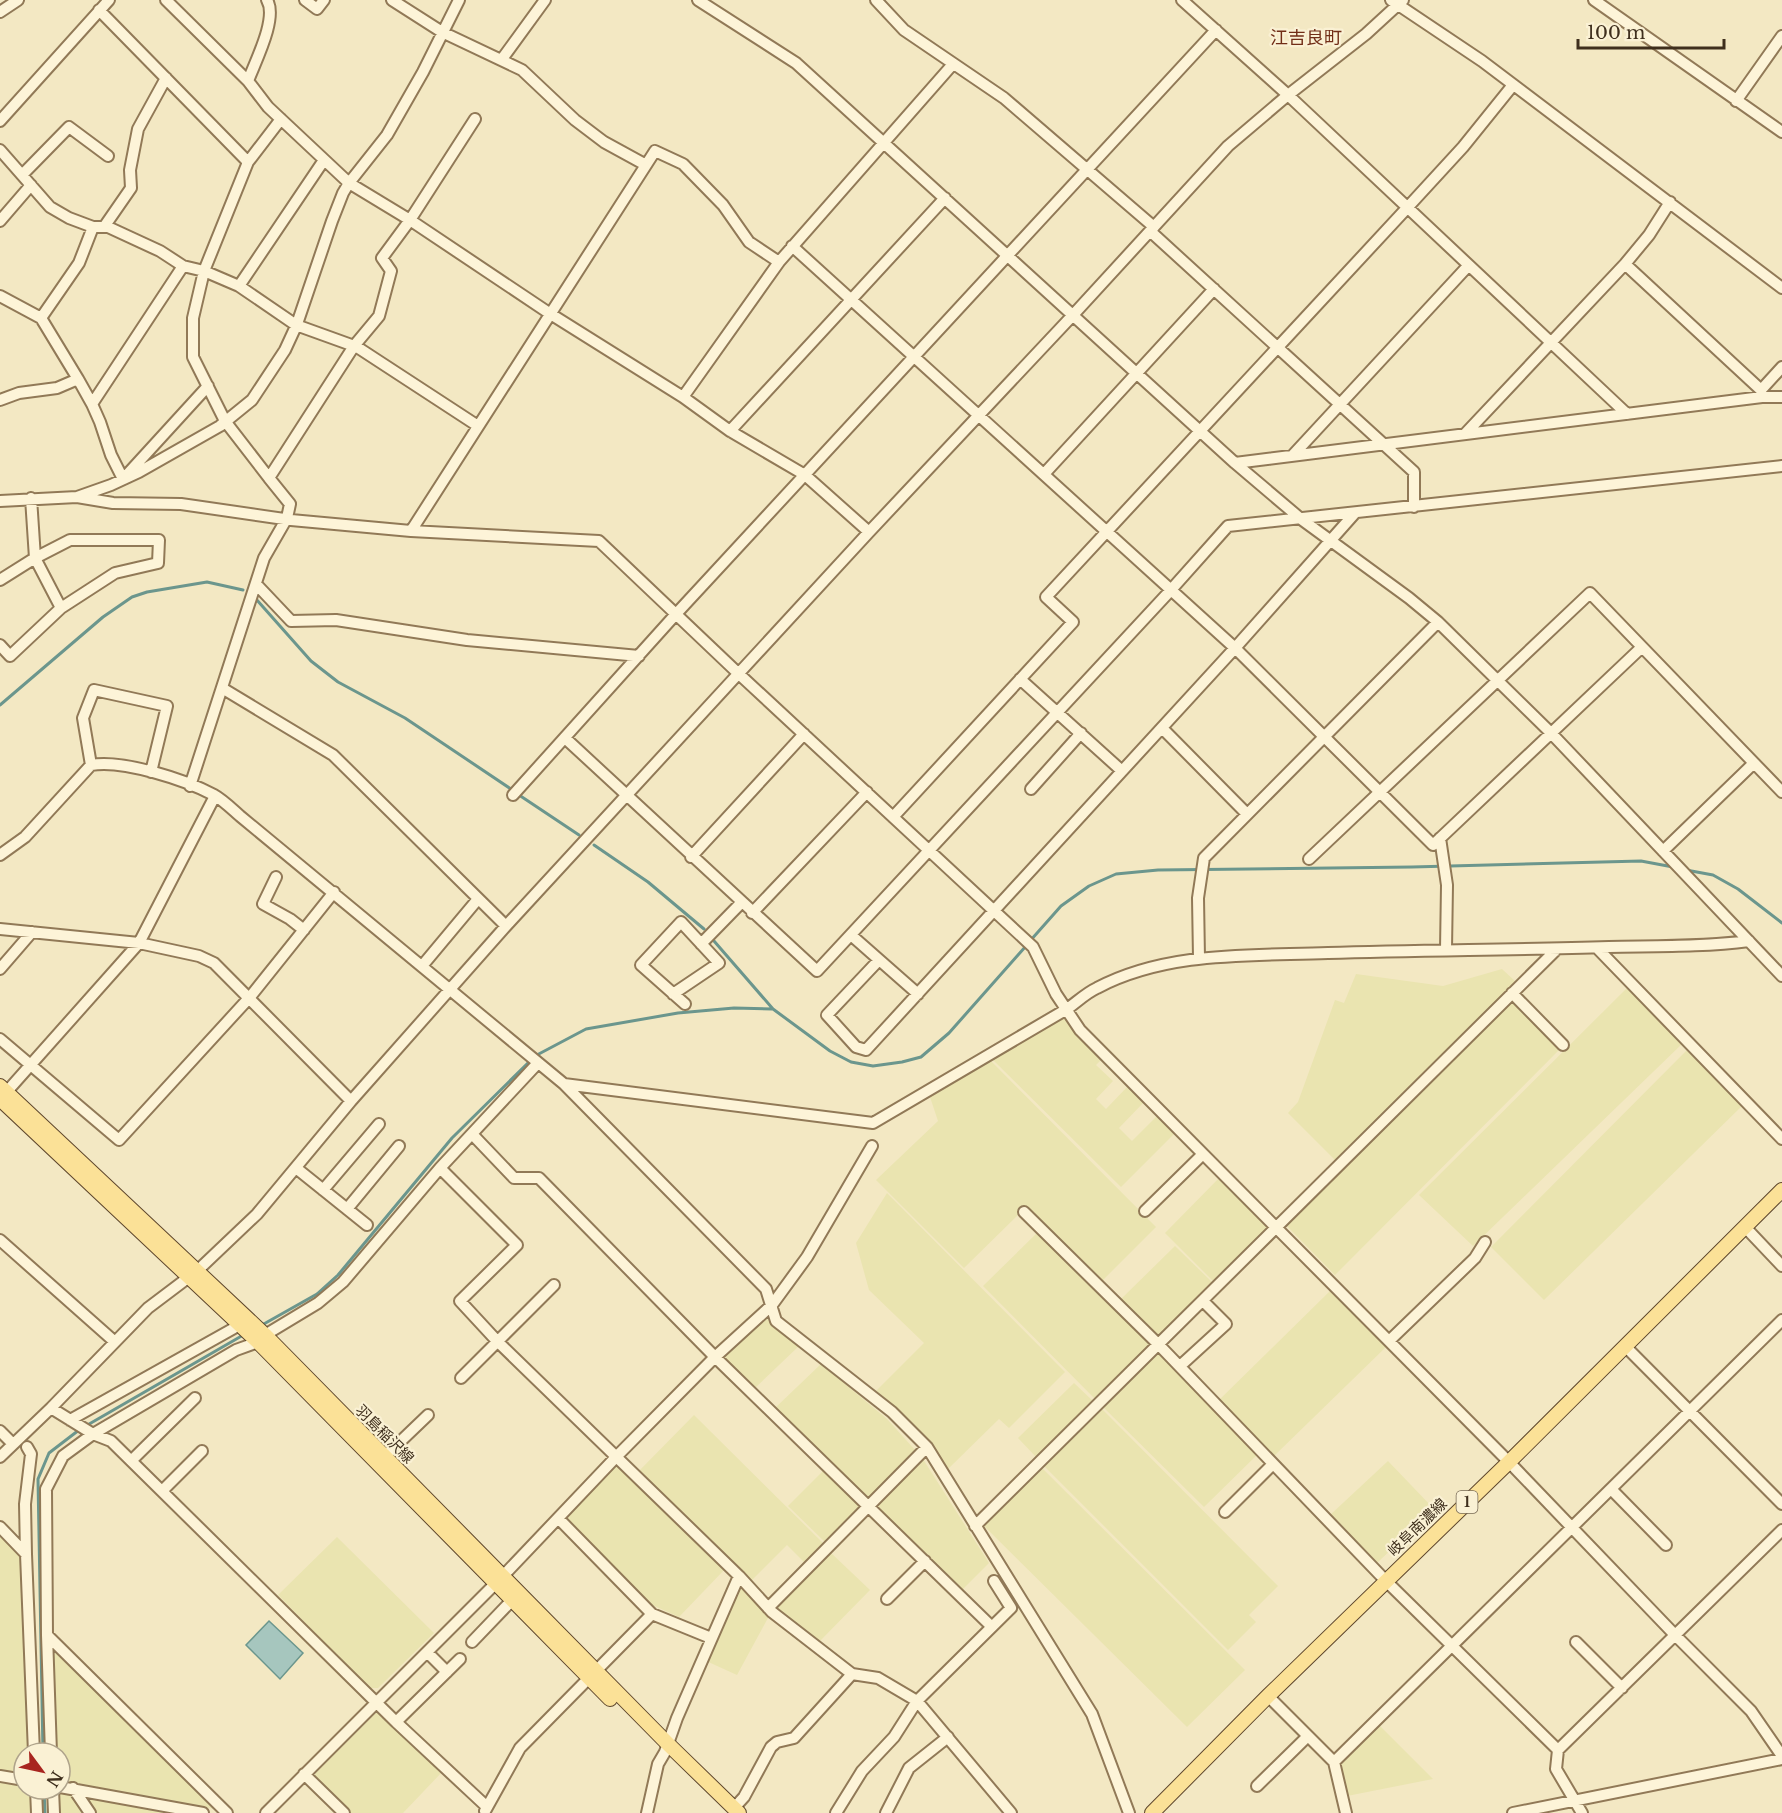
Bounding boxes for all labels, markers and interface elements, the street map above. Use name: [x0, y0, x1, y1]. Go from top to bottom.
scale bar: [1578, 12, 1724, 50]
text: 100 m: [1587, 22, 1645, 44]
district label: 江吉良町: [1270, 27, 1342, 49]
street label: 羽島稲沢線: [352, 1401, 418, 1467]
road number: 1: [1456, 1491, 1478, 1513]
street label: 岐阜南濃線: [1383, 1494, 1451, 1560]
north arrow: [12, 1741, 72, 1801]
text: N: [42, 1767, 67, 1791]

